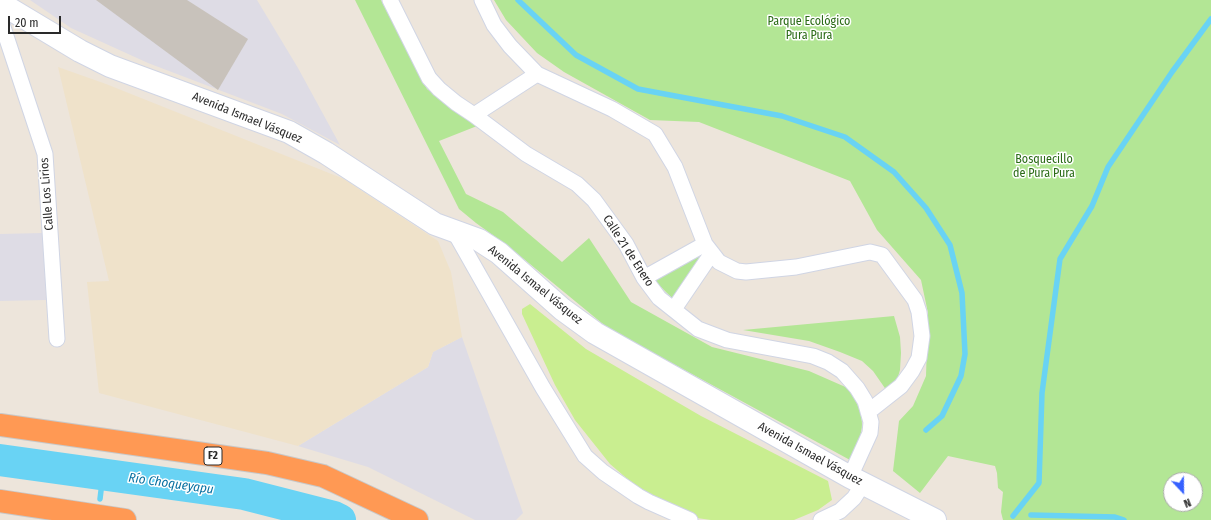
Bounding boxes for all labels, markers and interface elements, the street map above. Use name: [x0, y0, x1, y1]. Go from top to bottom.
scale bar: [10, 8, 63, 34]
park label: Parque Ecológico Pura Pura: [768, 15, 850, 43]
text: 20 m: [15, 16, 39, 30]
street label: Avenida Ismael Vásquez: [190, 89, 304, 147]
park label: Bosquecillo de Pura Pura: [1013, 153, 1075, 181]
street label: Calle Los Lirios: [37, 157, 57, 231]
street label: Calle 21 de Enero: [600, 213, 656, 289]
street label: Avenida Ismael Vásquez: [485, 243, 585, 327]
street label: Avenida Ismael Vásquez: [755, 419, 865, 489]
road number: F2: [204, 447, 222, 465]
water label: Río Choqueyapu: [127, 470, 215, 498]
north arrow: [1163, 472, 1203, 512]
text: N: [1182, 495, 1193, 510]

